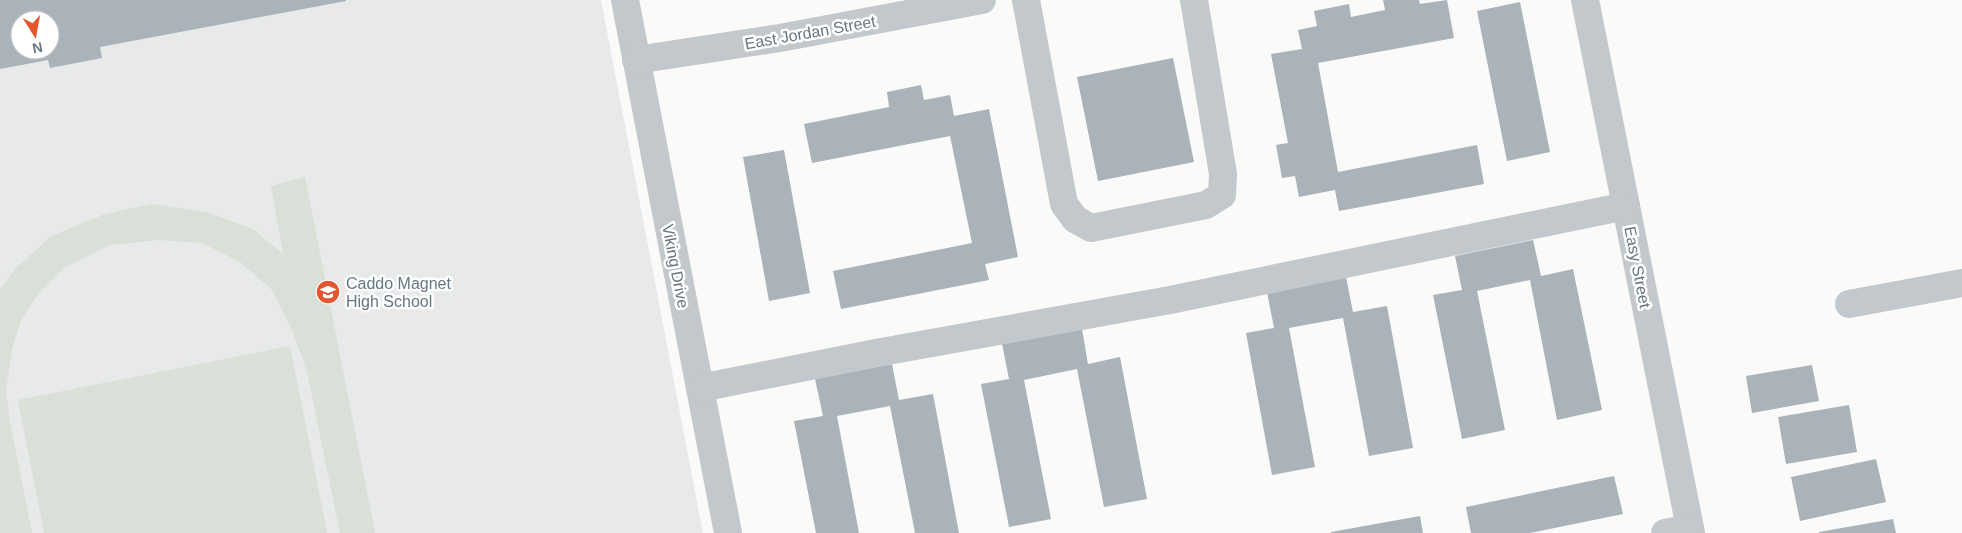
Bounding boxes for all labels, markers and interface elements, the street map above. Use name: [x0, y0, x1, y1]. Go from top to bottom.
north arrow: [10, 10, 60, 60]
street label: East Jordan Street: [743, 13, 877, 52]
text: N: [31, 39, 44, 57]
street label: Viking Drive: [659, 223, 692, 310]
street label: Easy Street: [1621, 225, 1654, 310]
place label: Caddo Magnet High School: [346, 275, 452, 310]
school or university icon: Caddo Magnet High School: [315, 279, 341, 305]

